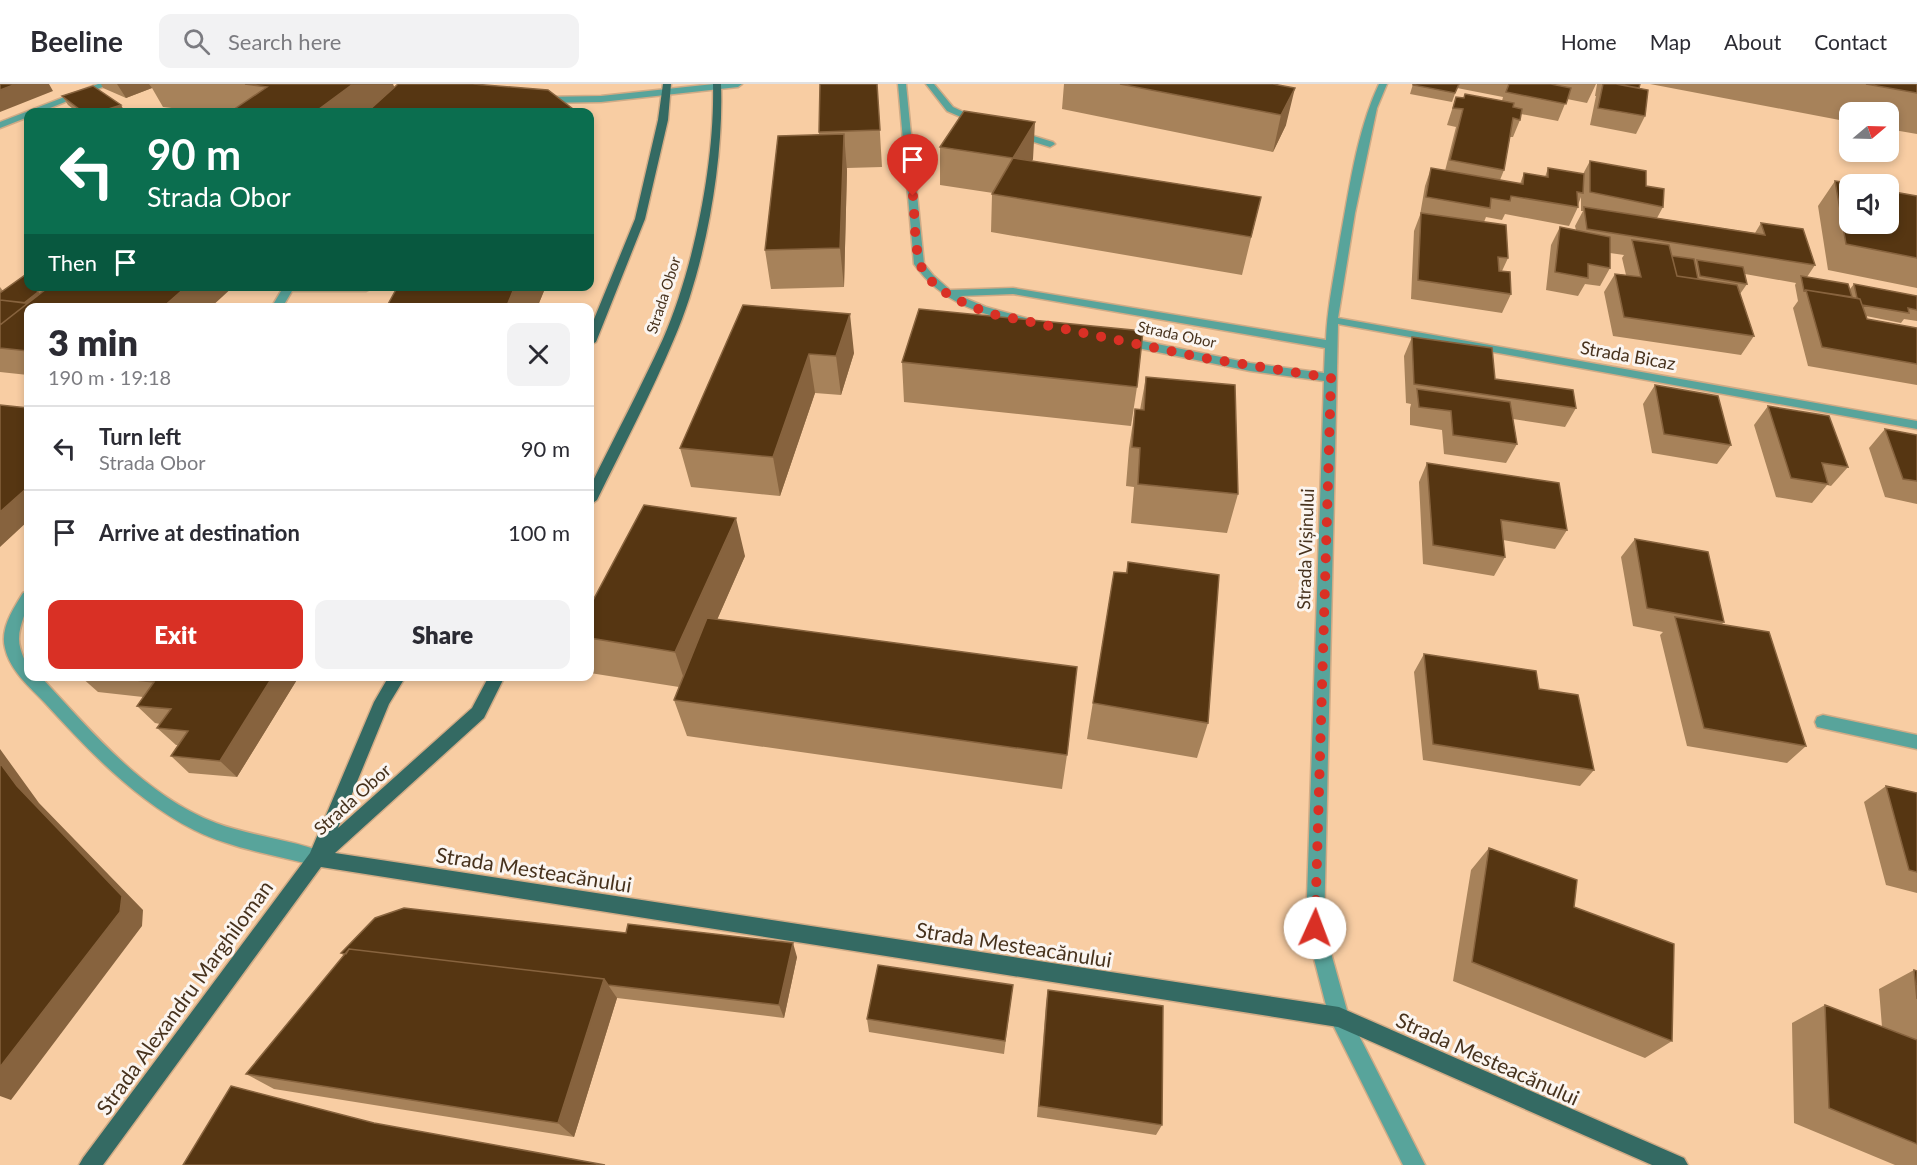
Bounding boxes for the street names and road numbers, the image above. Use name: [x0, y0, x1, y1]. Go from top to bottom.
street label: Strada Obor: [642, 254, 684, 336]
street label: Strada Obor: [1136, 317, 1218, 351]
street label: Strada Bicaz: [1579, 336, 1677, 374]
street label: Strada Vișinului: [1292, 488, 1318, 610]
street label: Strada Obor: [309, 758, 395, 839]
street label: Strada Mesteacănului: [434, 841, 634, 897]
street label: Strada Alexandru Marghiloman: [91, 875, 277, 1119]
street label: Strada Mesteacănului: [914, 916, 1114, 972]
street label: Strada Mesteacănului: [1393, 1006, 1583, 1110]

